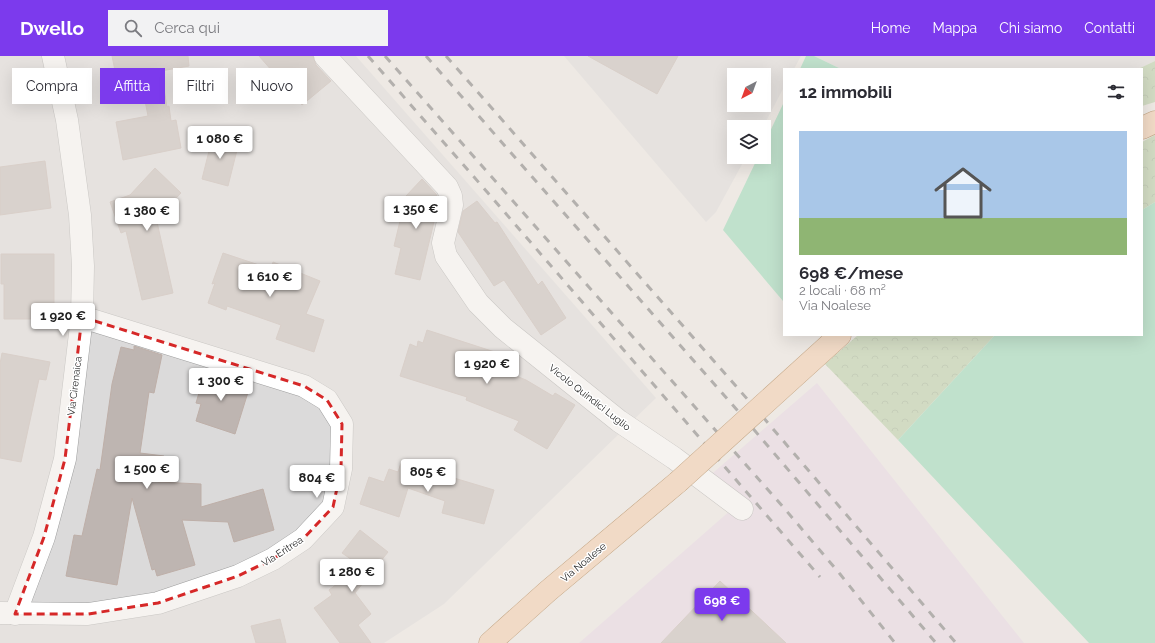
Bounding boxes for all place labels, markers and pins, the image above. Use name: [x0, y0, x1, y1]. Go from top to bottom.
pin: 1 080 €: [183, 126, 257, 160]
pin: 1 350 €: [379, 196, 453, 230]
pin: 1 380 €: [110, 198, 184, 232]
pin: 1 610 €: [233, 264, 307, 298]
pin: 1 920 €: [26, 303, 100, 337]
pin: 1 920 €: [450, 351, 524, 385]
pin: 1 300 €: [184, 368, 258, 402]
pin: 1 500 €: [110, 456, 184, 490]
pin: 805 €: [400, 459, 456, 493]
pin: 804 €: [289, 465, 345, 499]
pin: 1 280 €: [315, 559, 389, 593]
pin: 698 €: [694, 588, 750, 622]

